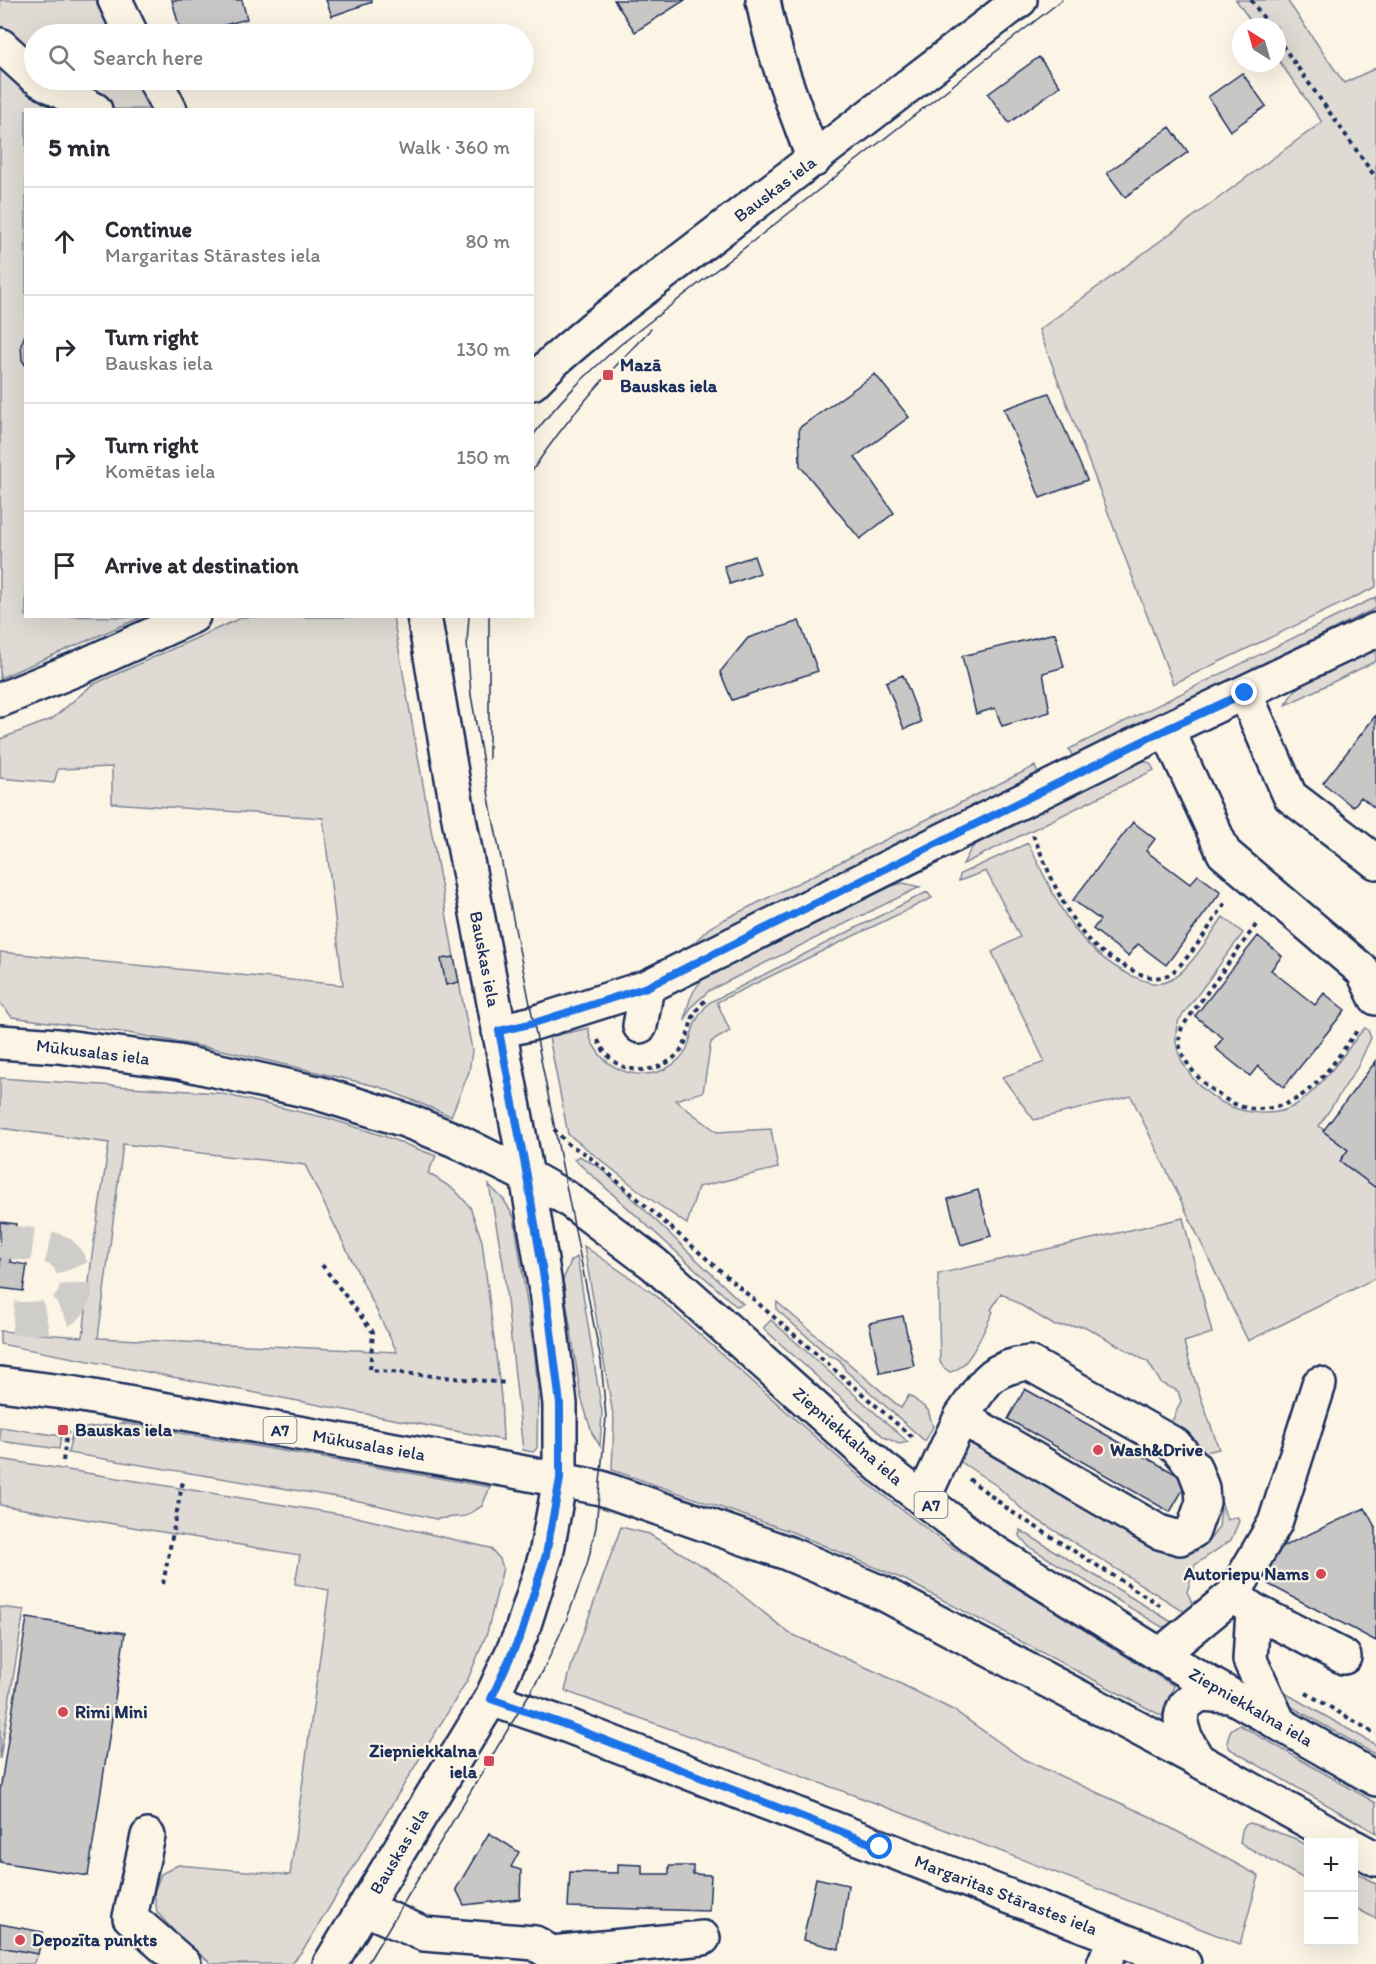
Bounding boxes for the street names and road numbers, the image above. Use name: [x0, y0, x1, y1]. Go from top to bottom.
street label: Bauskas iela: [730, 151, 821, 227]
street label: Bauskas iela: [465, 909, 505, 1009]
street label: Mūkusalas iela: [35, 1034, 152, 1070]
street label: Ziepniekkalna iela: [788, 1382, 908, 1490]
road number: A7: [264, 1417, 296, 1443]
street label: Mūkusalas iela: [311, 1424, 428, 1466]
road number: A7: [914, 1492, 948, 1518]
street label: Ziepniekkalna iela: [1185, 1663, 1317, 1752]
street label: Bauskas iela: [365, 1803, 434, 1898]
street label: Margaritas Stārastes iela: [912, 1850, 1101, 1940]

